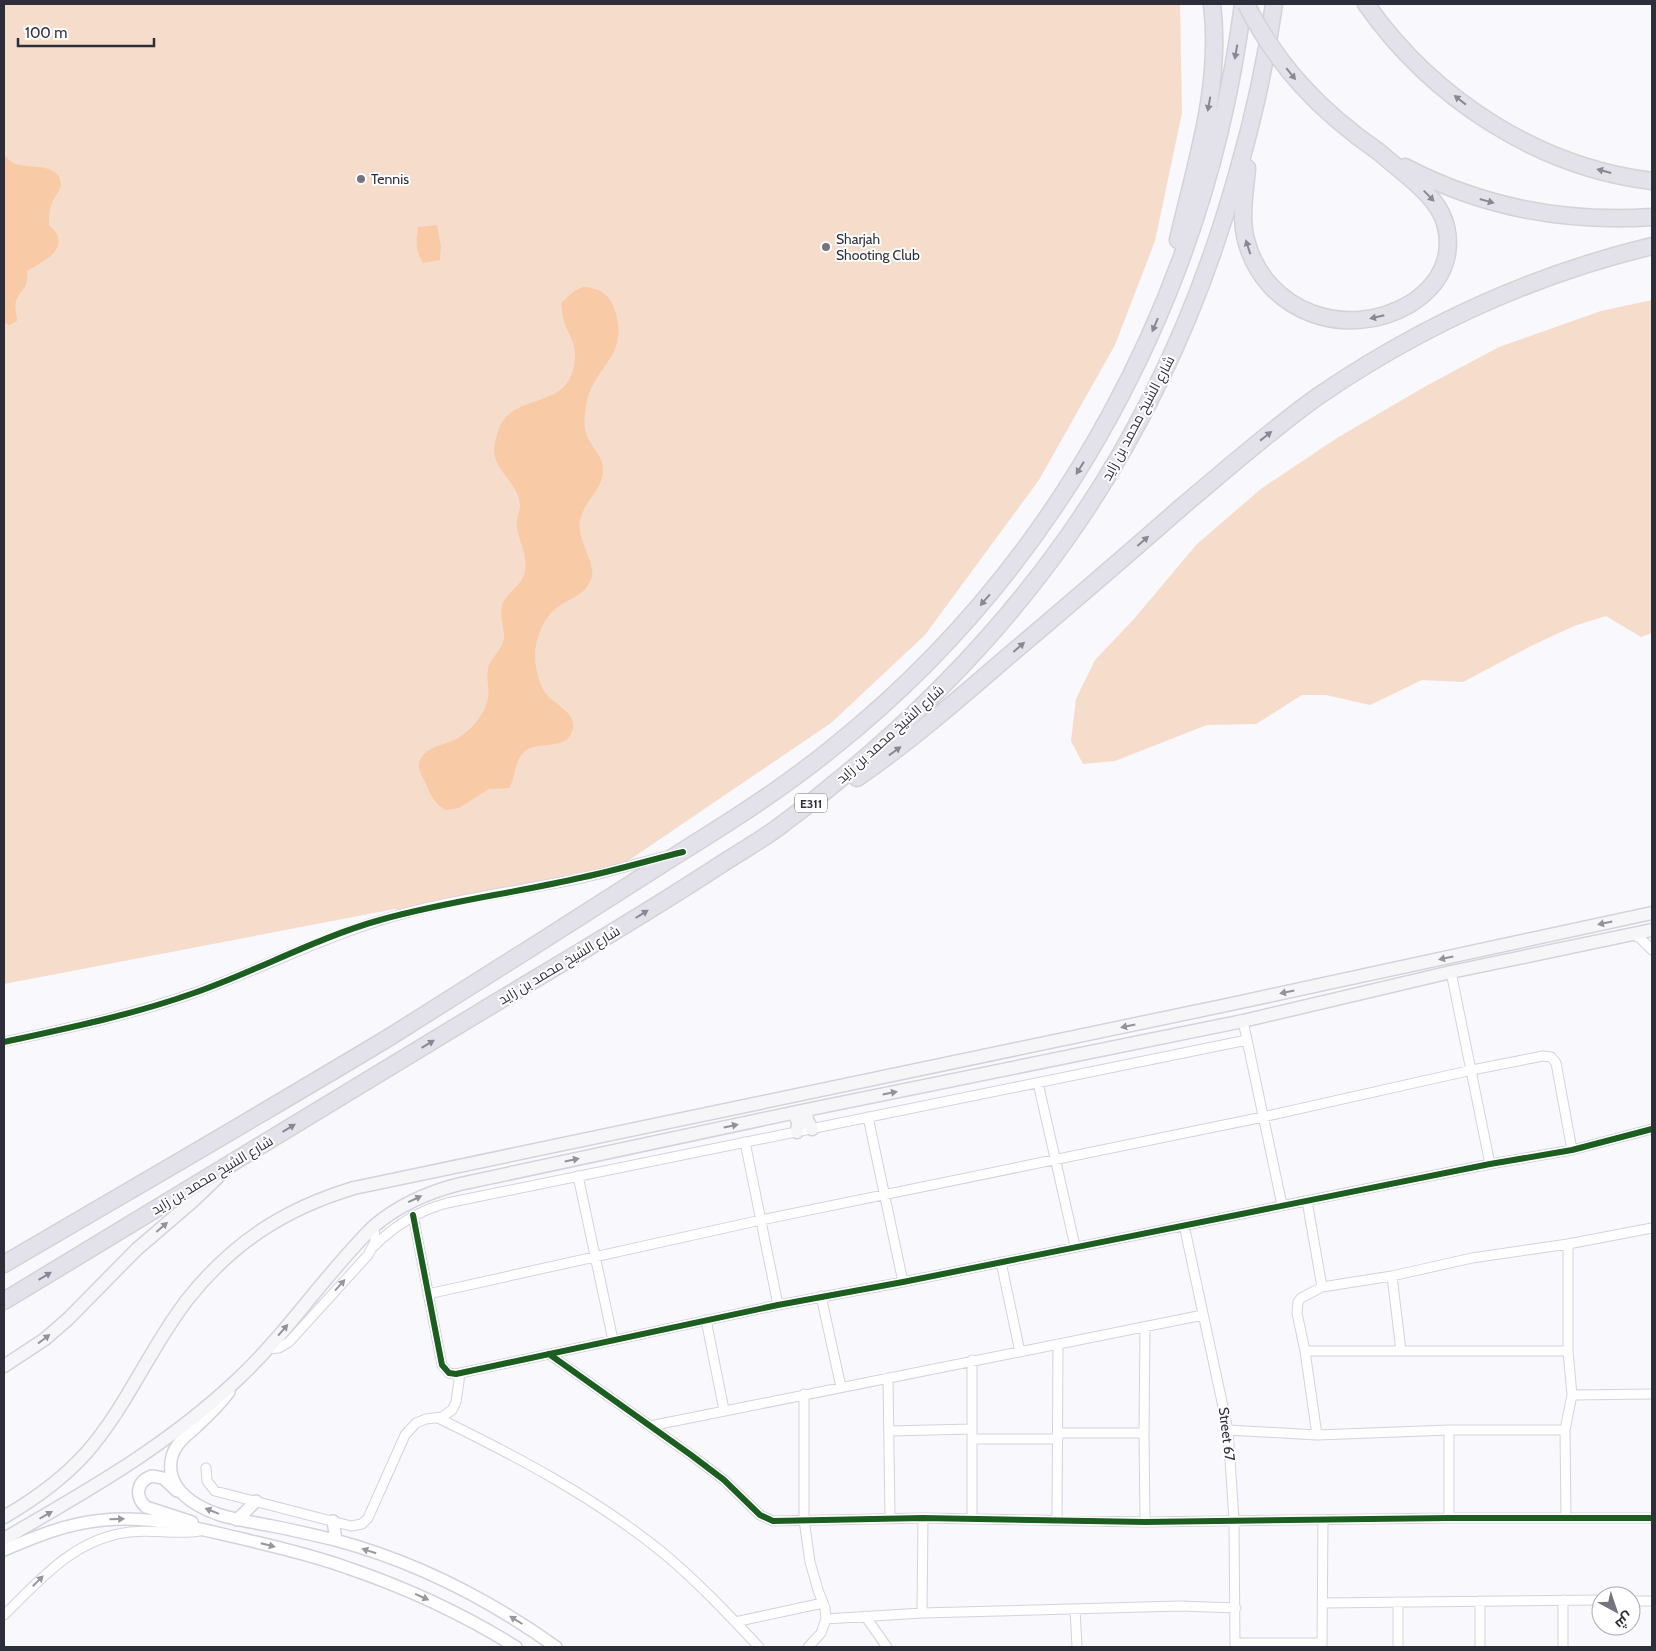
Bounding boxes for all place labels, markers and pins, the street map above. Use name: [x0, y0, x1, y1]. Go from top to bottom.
place label: Tennis: [371, 170, 409, 188]
marker: Tennis: [355, 173, 367, 185]
place label: Sharjah Shooting Club: [836, 230, 920, 264]
marker: Sharjah Shooting Club: [820, 241, 832, 253]

